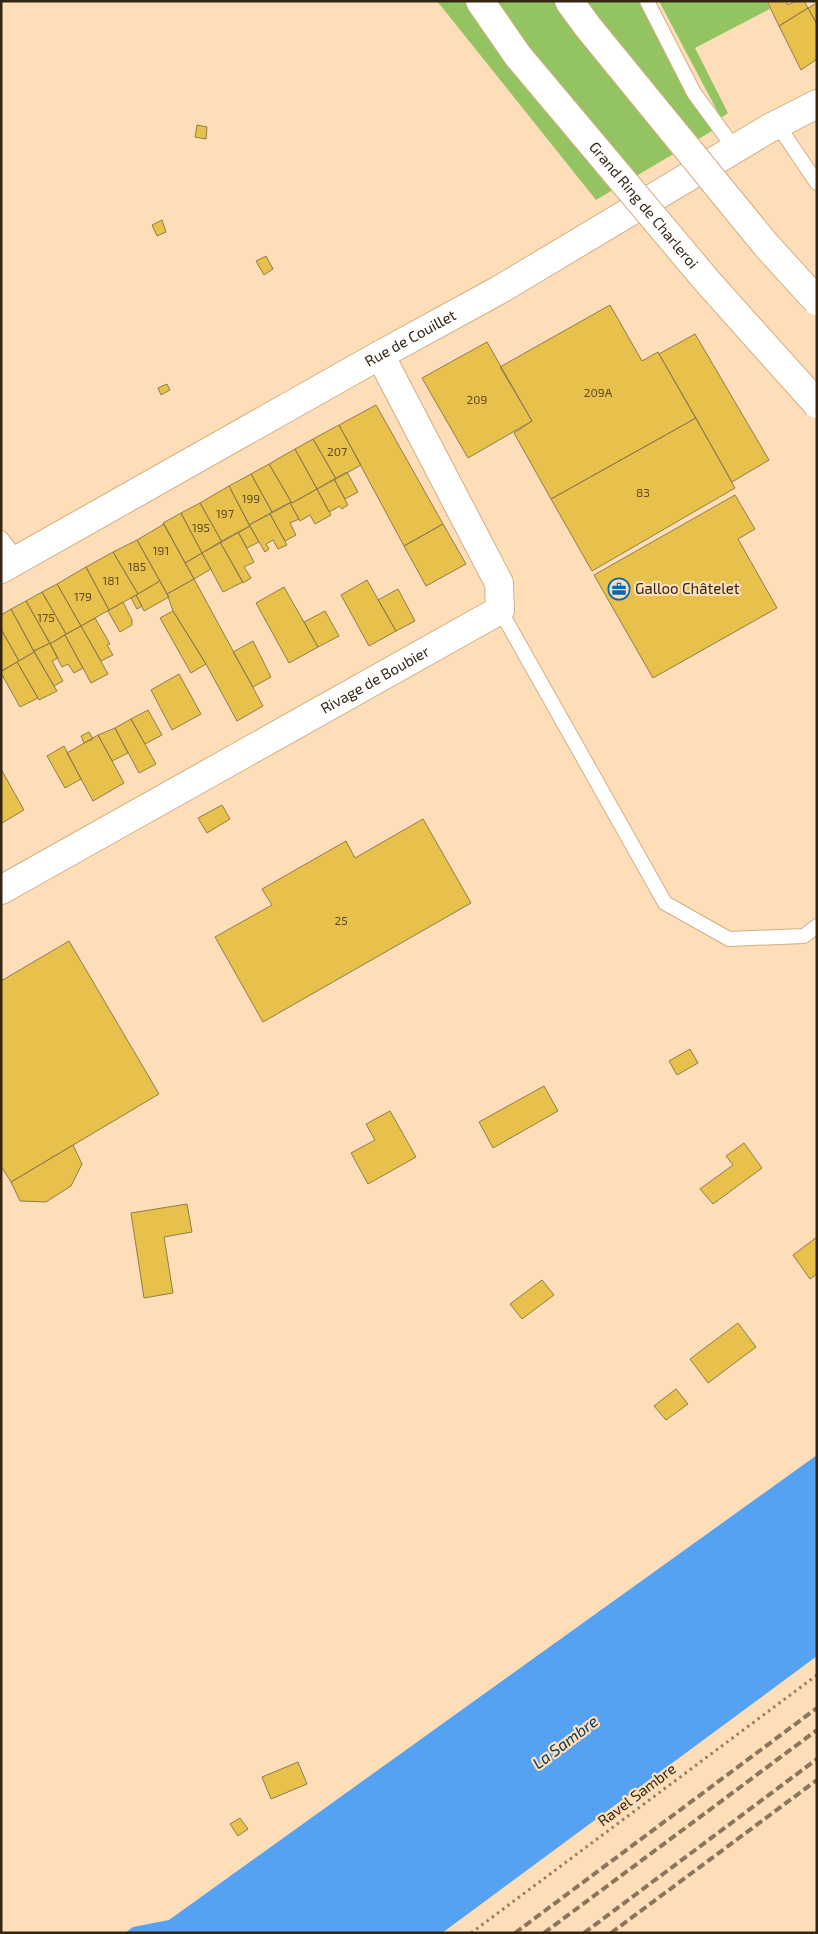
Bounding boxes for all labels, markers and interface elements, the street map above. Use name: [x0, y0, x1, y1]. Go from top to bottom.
street label: Grand Ring de Charleroi: [586, 138, 703, 272]
street label: Rue de Couillet: [361, 305, 459, 370]
house number: 209A: [584, 385, 613, 399]
house number: 209: [467, 392, 488, 406]
house number: 207: [327, 444, 347, 458]
house number: 83: [636, 485, 650, 499]
house number: 199: [242, 491, 260, 505]
house number: 197: [216, 506, 234, 520]
house number: 195: [192, 520, 210, 534]
house number: 191: [153, 543, 169, 557]
house number: 185: [128, 559, 146, 573]
house number: 181: [103, 573, 119, 587]
office icon: Galloo Châtelet: [607, 577, 631, 601]
place label: Galloo Châtelet: [635, 579, 740, 597]
house number: 179: [74, 589, 92, 603]
house number: 175: [37, 610, 55, 624]
street label: Rivage de Boubier: [317, 642, 432, 717]
house number: 25: [334, 913, 348, 927]
water label: La Sambre: [528, 1711, 601, 1772]
street label: Ravel Sambre: [594, 1759, 679, 1829]

